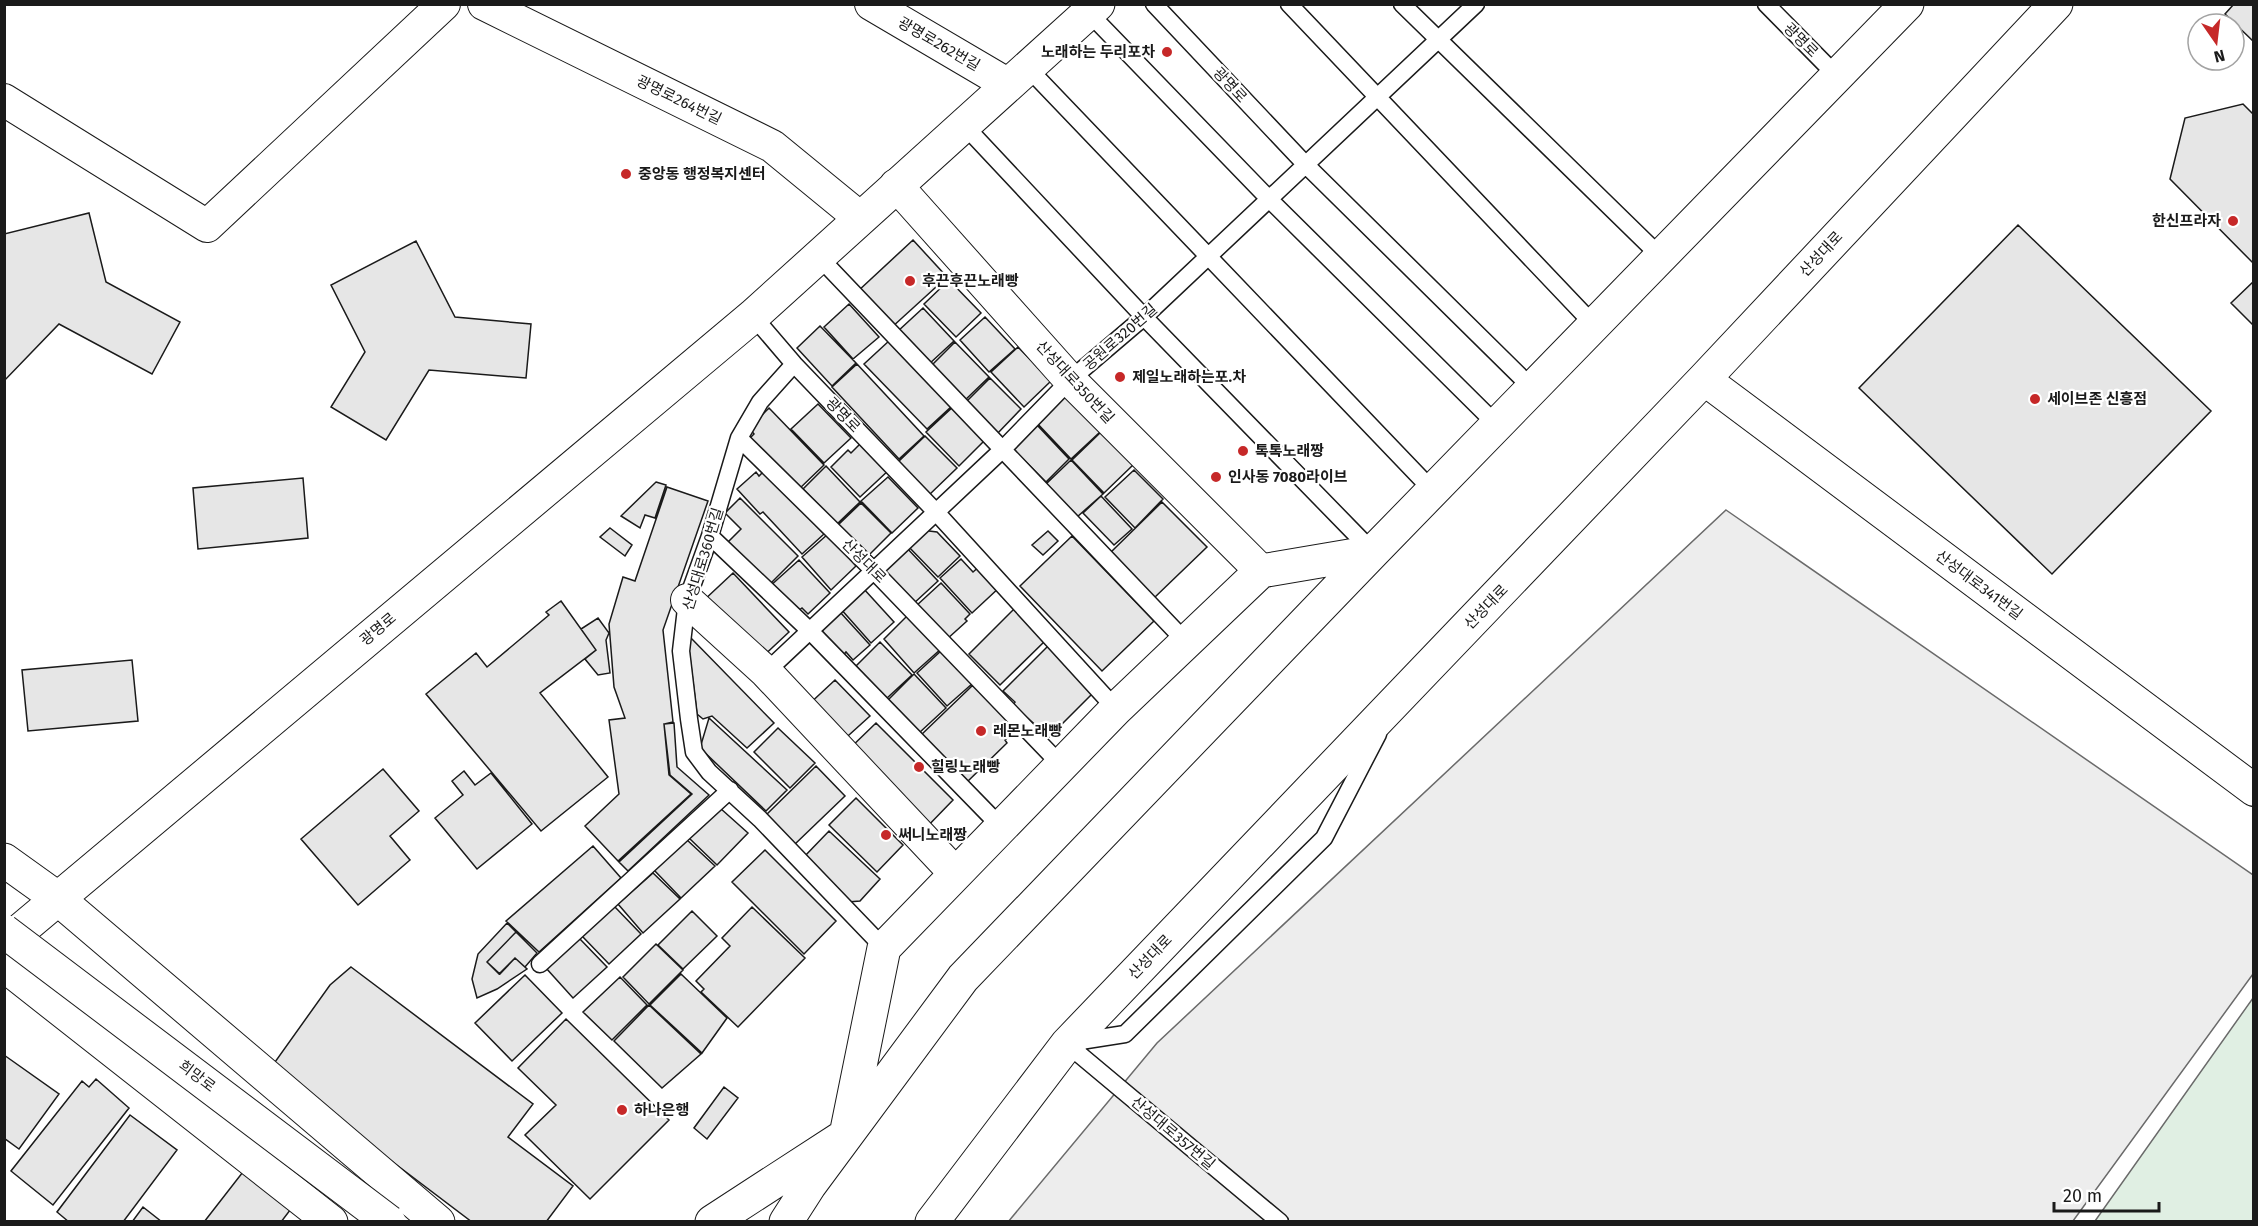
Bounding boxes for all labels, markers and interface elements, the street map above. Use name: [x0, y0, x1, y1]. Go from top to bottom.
north arrow: [2186, 12, 2246, 72]
street label: 광명로262번길: [895, 13, 983, 75]
street label: 광명로: [1780, 19, 1822, 61]
place label: 노래하는 두리포차: [1041, 43, 1155, 61]
marker: 노래하는 두리포차: [1160, 45, 1174, 59]
text: N: [2212, 46, 2227, 67]
street label: 광명로: [1209, 64, 1251, 106]
street label: 광명로264번길: [634, 72, 724, 128]
place label: 중앙동 행정복지센터: [638, 165, 766, 183]
marker: 중앙동 행정복지센터: [619, 167, 633, 181]
place label: 한신프라자: [2152, 212, 2221, 230]
marker: 한신프라자: [2226, 214, 2240, 228]
street label: 산성대로: [1796, 228, 1846, 280]
place label: 후끈후끈노래빵: [922, 272, 1019, 290]
marker: 후끈후끈노래빵: [903, 274, 917, 288]
street label: 공원로320번길: [1079, 300, 1161, 374]
street label: 산성대로350번길: [1032, 337, 1118, 427]
place label: 제일노래하는포.차: [1132, 368, 1246, 386]
marker: 제일노래하는포.차: [1113, 370, 1127, 384]
place label: 세이브존 신흥점: [2047, 390, 2147, 408]
marker: 세이브존 신흥점: [2028, 392, 2042, 406]
street label: 광명로: [822, 394, 864, 436]
place label: 톡톡노래짱: [1255, 442, 1324, 460]
marker: 톡톡노래짱: [1236, 444, 1250, 458]
place label: 인사동 7080라이브: [1228, 468, 1348, 486]
marker: 인사동 7080라이브: [1209, 470, 1223, 484]
street label: 산성대로360번길: [679, 505, 727, 613]
street label: 산성대로: [838, 535, 890, 587]
street label: 산성대로341번길: [1932, 547, 2026, 623]
street label: 산성대로: [1460, 581, 1512, 633]
street label: 광명로: [356, 609, 400, 649]
place label: 레몬노래빵: [993, 722, 1062, 740]
marker: 레몬노래빵: [974, 724, 988, 738]
place label: 힐링노래빵: [931, 758, 1000, 776]
marker: 힐링노래빵: [912, 760, 926, 774]
place label: 써니노래짱: [898, 826, 967, 844]
marker: 써니노래짱: [879, 828, 893, 842]
street label: 산성대로: [1124, 931, 1176, 983]
street label: 희망로: [175, 1056, 219, 1096]
street label: 산성대로357번길: [1127, 1093, 1219, 1173]
place label: 하나은행: [634, 1101, 689, 1119]
marker: 하나은행: [615, 1103, 629, 1117]
scale bar: [2054, 1175, 2159, 1213]
text: 20 m: [2063, 1185, 2102, 1207]

